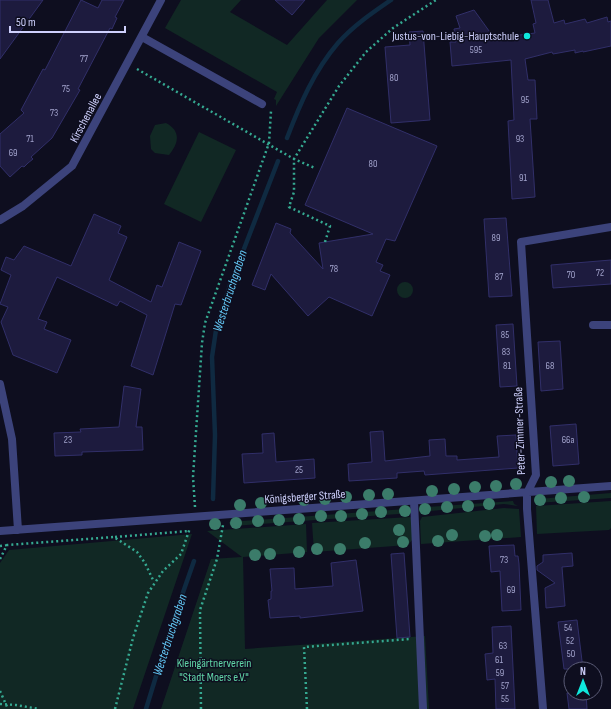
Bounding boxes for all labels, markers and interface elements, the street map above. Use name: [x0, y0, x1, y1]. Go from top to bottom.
scale bar: [10, 8, 125, 34]
text: 50 m: [16, 15, 36, 30]
place label: Justus-von-Liebig-Hauptschule: [391, 29, 519, 44]
marker: Justus-von-Liebig-Hauptschule: [522, 31, 532, 41]
house number: 595: [470, 44, 482, 56]
house number: 77: [80, 53, 88, 65]
house number: 80: [390, 72, 398, 84]
house number: 75: [62, 83, 70, 95]
street label: Kirschenallee: [67, 91, 105, 145]
house number: 95: [521, 94, 529, 106]
house number: 73: [50, 107, 58, 119]
house number: 71: [26, 133, 34, 145]
house number: 93: [516, 133, 524, 145]
house number: 69: [9, 147, 17, 159]
house number: 80: [369, 158, 377, 170]
house number: 91: [519, 172, 527, 184]
house number: 89: [492, 232, 500, 244]
water label: Westerbruchgraben: [209, 248, 251, 334]
house number: 78: [330, 263, 338, 275]
house number: 72: [596, 267, 604, 279]
house number: 70: [567, 269, 575, 281]
house number: 87: [495, 271, 503, 283]
house number: 85: [501, 329, 509, 341]
house number: 83: [502, 346, 510, 358]
house number: 81: [503, 360, 511, 372]
house number: 68: [546, 360, 554, 372]
street label: Peter-Zimmer-Straße: [511, 387, 529, 475]
house number: 23: [64, 434, 72, 446]
house number: 66a: [562, 434, 574, 446]
house number: 25: [295, 464, 303, 476]
street label: Königsberger Straße: [264, 487, 346, 507]
house number: 73: [500, 554, 508, 566]
house number: 69: [507, 584, 515, 596]
water label: Westerbruchgraben: [149, 592, 191, 678]
house number: 54: [564, 622, 572, 634]
house number: 52: [566, 635, 574, 647]
house number: 63: [499, 640, 507, 652]
house number: 50: [567, 648, 575, 660]
house number: 61: [495, 654, 503, 666]
park label: Kleingärtnerverein "Stadt Moers e.V.": [177, 656, 251, 685]
north arrow: [563, 661, 603, 701]
text: N: [580, 665, 586, 678]
house number: 59: [496, 667, 504, 679]
house number: 57: [501, 680, 509, 692]
house number: 55: [501, 693, 509, 705]

